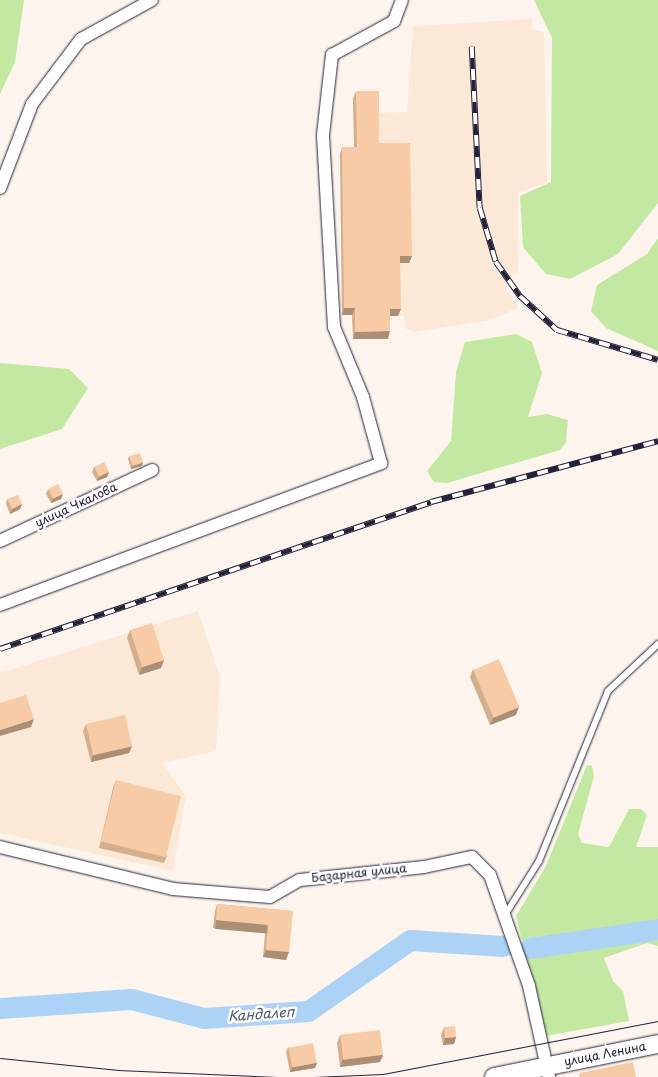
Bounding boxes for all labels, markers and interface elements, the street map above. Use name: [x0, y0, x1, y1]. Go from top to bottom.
street label: улица Чкалова: [32, 479, 120, 531]
street label: Базарная улица: [310, 861, 408, 885]
water label: Кандалеп: [227, 1003, 295, 1025]
street label: улица Ленина: [562, 1039, 648, 1069]

